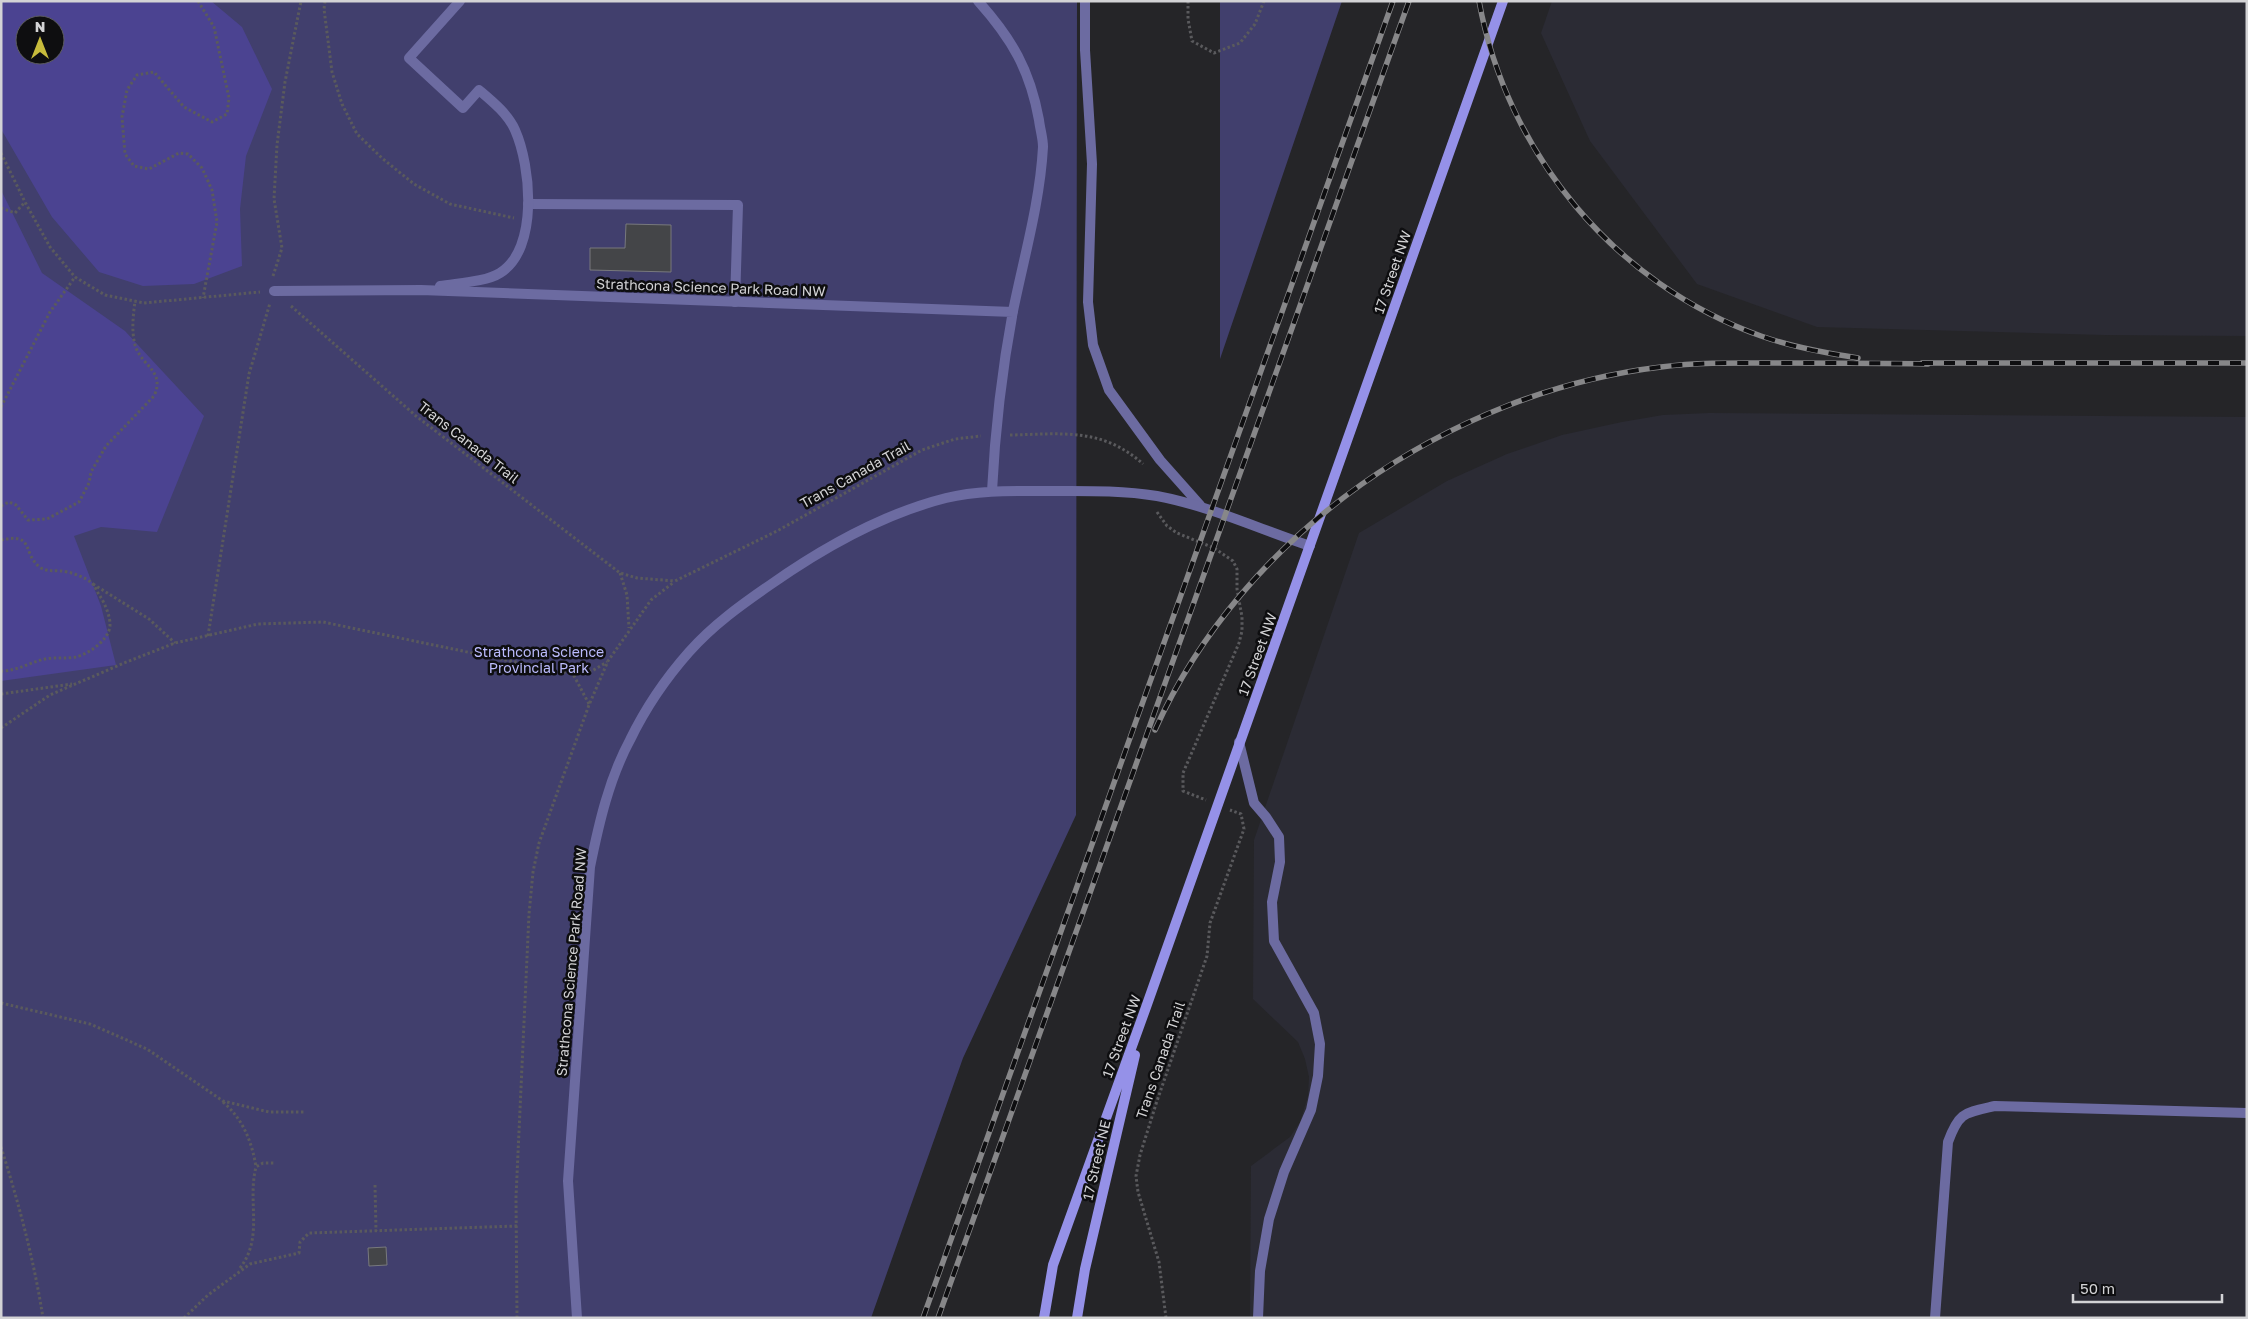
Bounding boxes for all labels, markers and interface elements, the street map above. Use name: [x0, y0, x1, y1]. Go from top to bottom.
north arrow: [15, 15, 65, 65]
text: N: [35, 18, 45, 35]
street label: 17 Street NW: [1370, 228, 1414, 316]
street label: Strathcona Science Park Road NW: [596, 274, 827, 300]
street label: Trans Canada Trail: [415, 397, 523, 487]
street label: Trans Canada Trail: [797, 437, 913, 511]
street label: 17 Street NW: [1234, 610, 1280, 698]
park label: Strathcona Science Provincial Park: [474, 643, 604, 676]
street label: Strathcona Science Park Road NW: [553, 846, 590, 1077]
street label: 17 Street NW: [1098, 992, 1144, 1080]
street label: Trans Canada Trail: [1132, 999, 1188, 1121]
street label: 17 Street NE: [1079, 1118, 1113, 1202]
scale bar: [2073, 1272, 2222, 1304]
text: 50 m: [2080, 1279, 2115, 1297]

